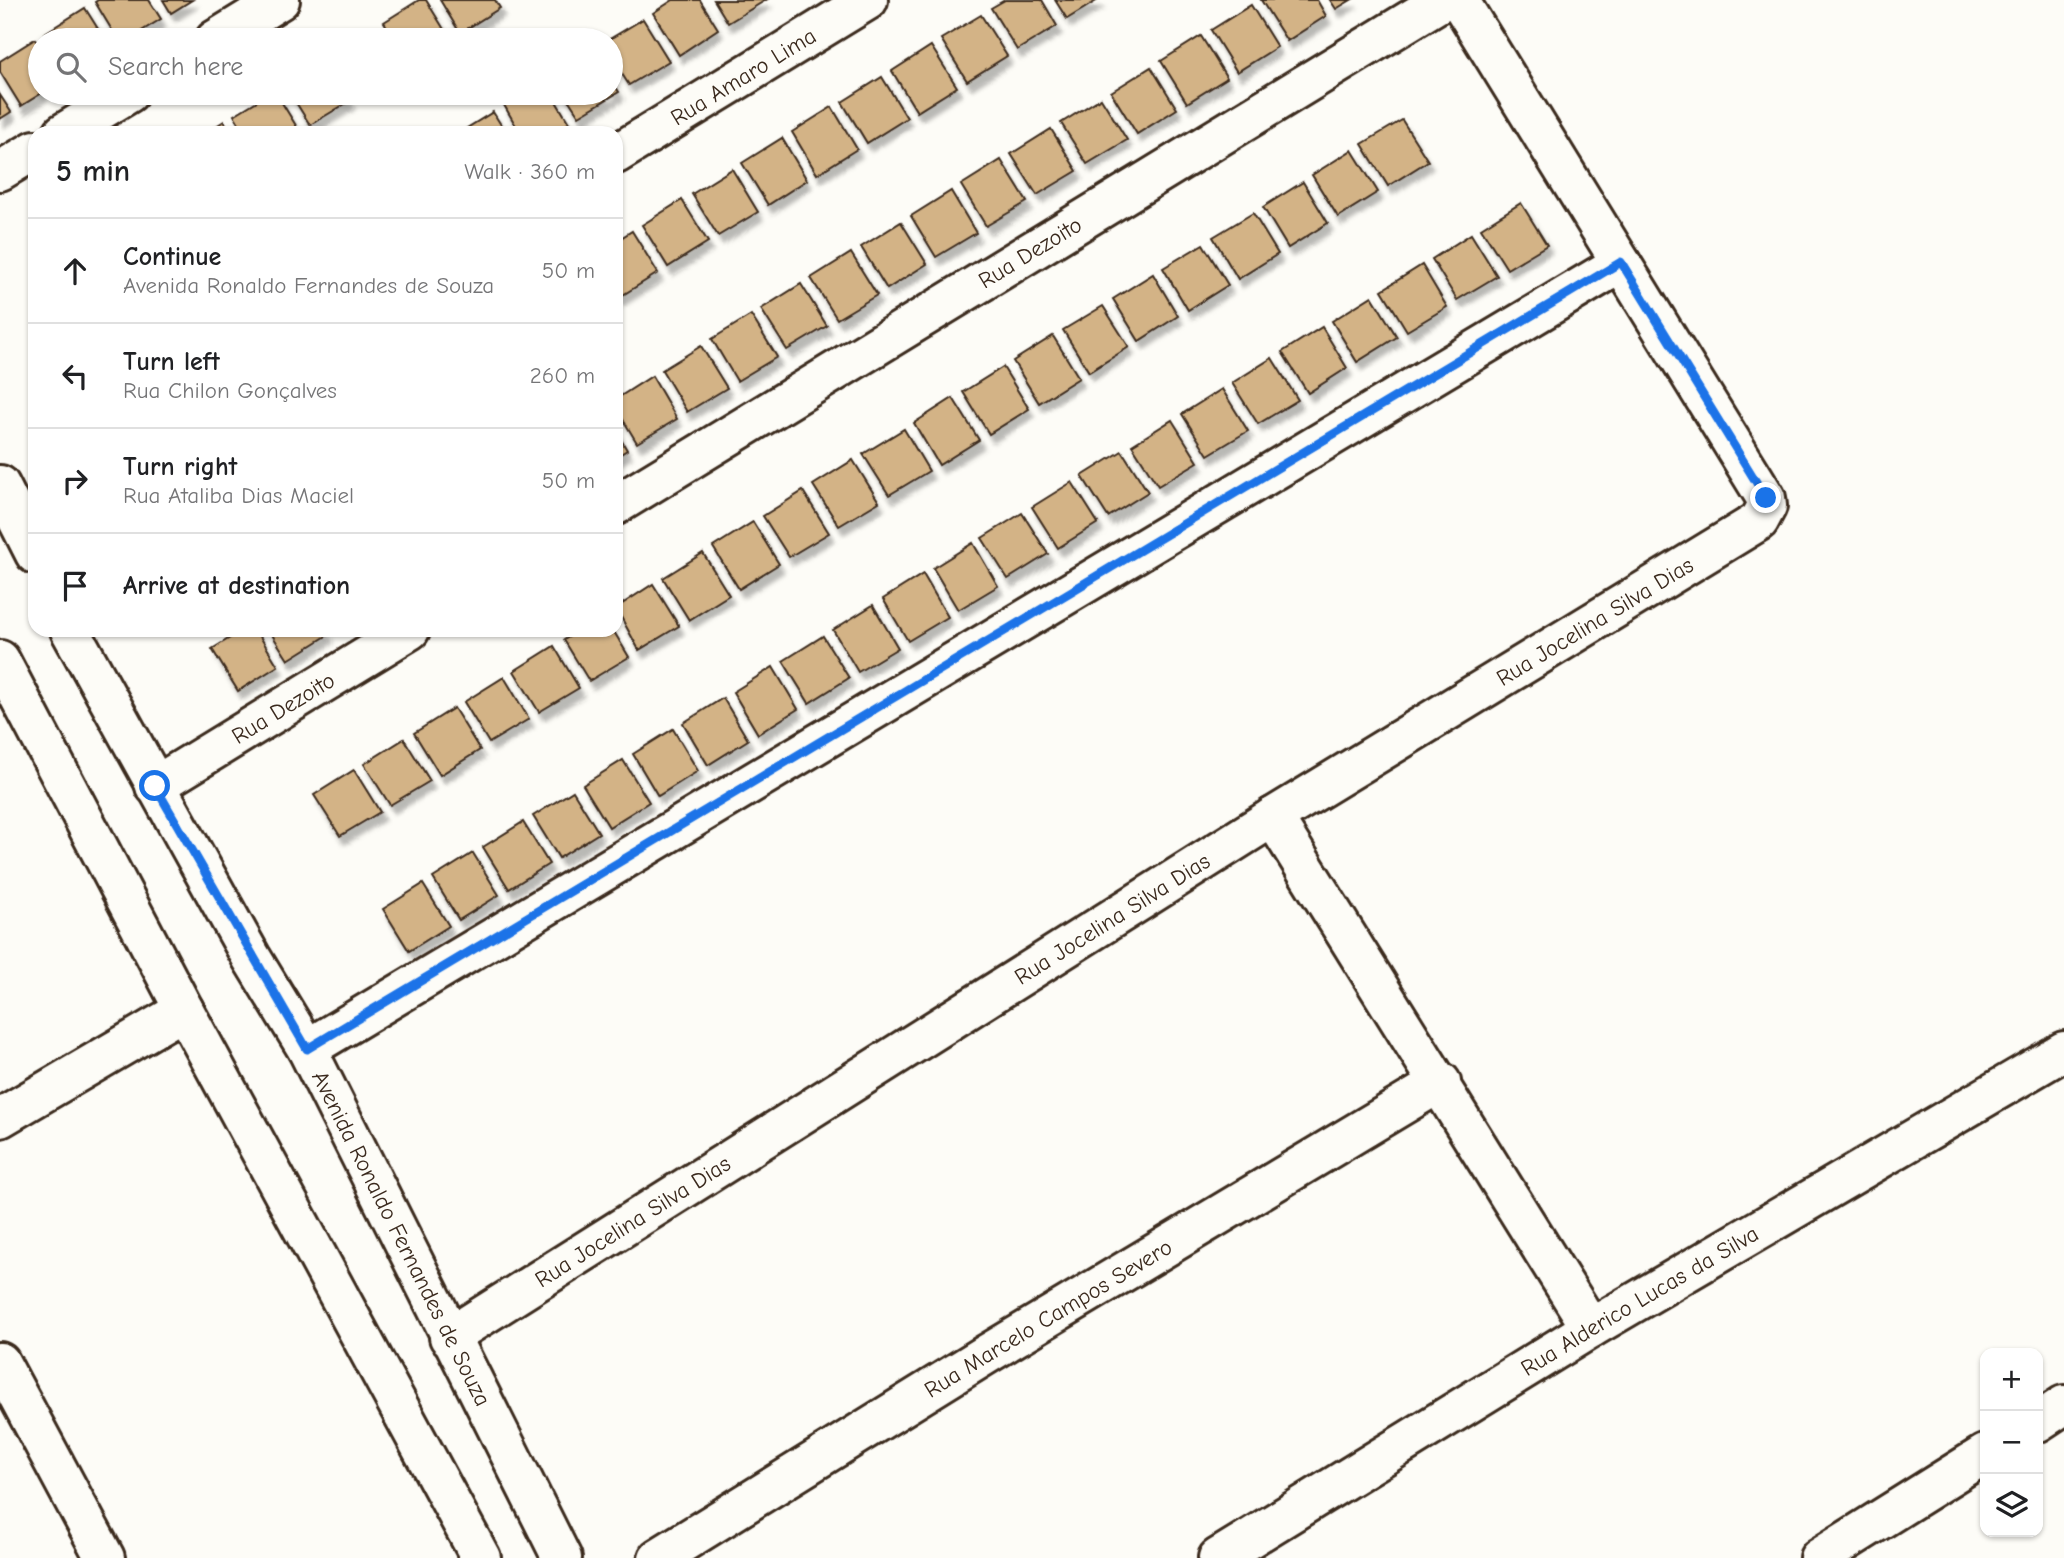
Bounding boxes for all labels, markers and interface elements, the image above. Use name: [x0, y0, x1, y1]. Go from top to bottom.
street label: Rua Amaro Lima: [665, 22, 821, 131]
search box: [28, 28, 623, 105]
icon: search: [52, 48, 90, 86]
text: Search here: [108, 52, 243, 82]
text: 5 min: [56, 154, 130, 189]
text: Walk · 360 m: [464, 158, 595, 185]
street label: Rua Dezoito: [973, 210, 1086, 294]
text: Continue: [123, 242, 221, 272]
icon: ahead: [56, 252, 94, 290]
text: 50 m: [542, 257, 595, 284]
text: Avenida Ronaldo Fernandes de Souza: [123, 272, 494, 299]
text: Turn left: [123, 347, 220, 377]
icon: left: [56, 357, 94, 395]
text: 260 m: [530, 362, 595, 389]
text: Rua Chilon Gonçalves: [123, 377, 337, 404]
text: Turn right: [123, 452, 237, 482]
icon: right: [56, 462, 94, 500]
text: 50 m: [542, 467, 595, 494]
text: Rua Ataliba Dias Maciel: [123, 482, 354, 509]
route end: [1750, 482, 1781, 513]
street label: Rua Jocelina Silva Dias: [1491, 551, 1698, 691]
icon: arrive: [56, 567, 94, 605]
text: Arrive at destination: [123, 571, 350, 601]
street label: Rua Dezoito: [226, 666, 339, 750]
route start: [139, 770, 170, 801]
street label: Rua Jocelina Silva Dias: [1009, 847, 1215, 990]
street label: Avenida Ronaldo Fernandes de Souza: [306, 1066, 497, 1410]
street label: Rua Jocelina Silva Dias: [530, 1150, 735, 1293]
street label: Rua Alderico Lucas da Silva: [1516, 1220, 1763, 1381]
street label: Rua Marcelo Campos Severo: [919, 1233, 1177, 1403]
map controls: [1980, 1348, 2043, 1537]
button: +: [1980, 1348, 2043, 1411]
button: −: [1980, 1411, 2043, 1474]
button: layers: [1980, 1474, 2043, 1537]

